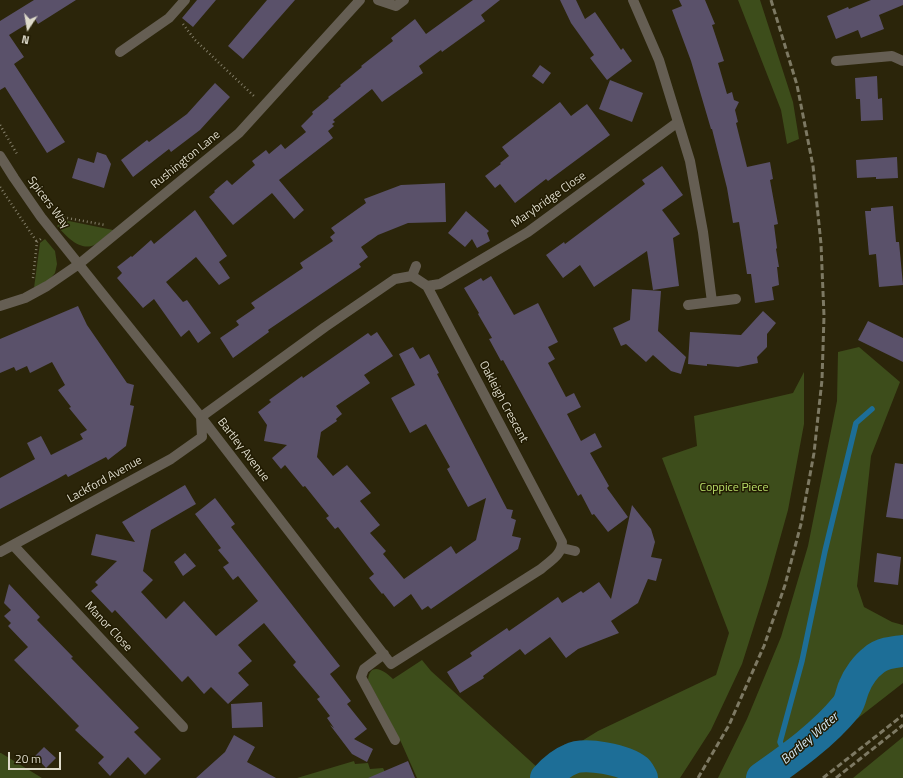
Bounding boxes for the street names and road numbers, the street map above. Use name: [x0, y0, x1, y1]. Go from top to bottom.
street label: Rushington Lane: [148, 128, 224, 192]
street label: Marybridge Close: [509, 169, 589, 231]
street label: Spicers Way: [24, 174, 72, 232]
street label: Oakleigh Crescent: [475, 359, 531, 445]
street label: Bartley Avenue: [214, 415, 272, 485]
street label: Lackford Avenue: [65, 453, 145, 507]
street label: Manor Close: [81, 599, 135, 655]

